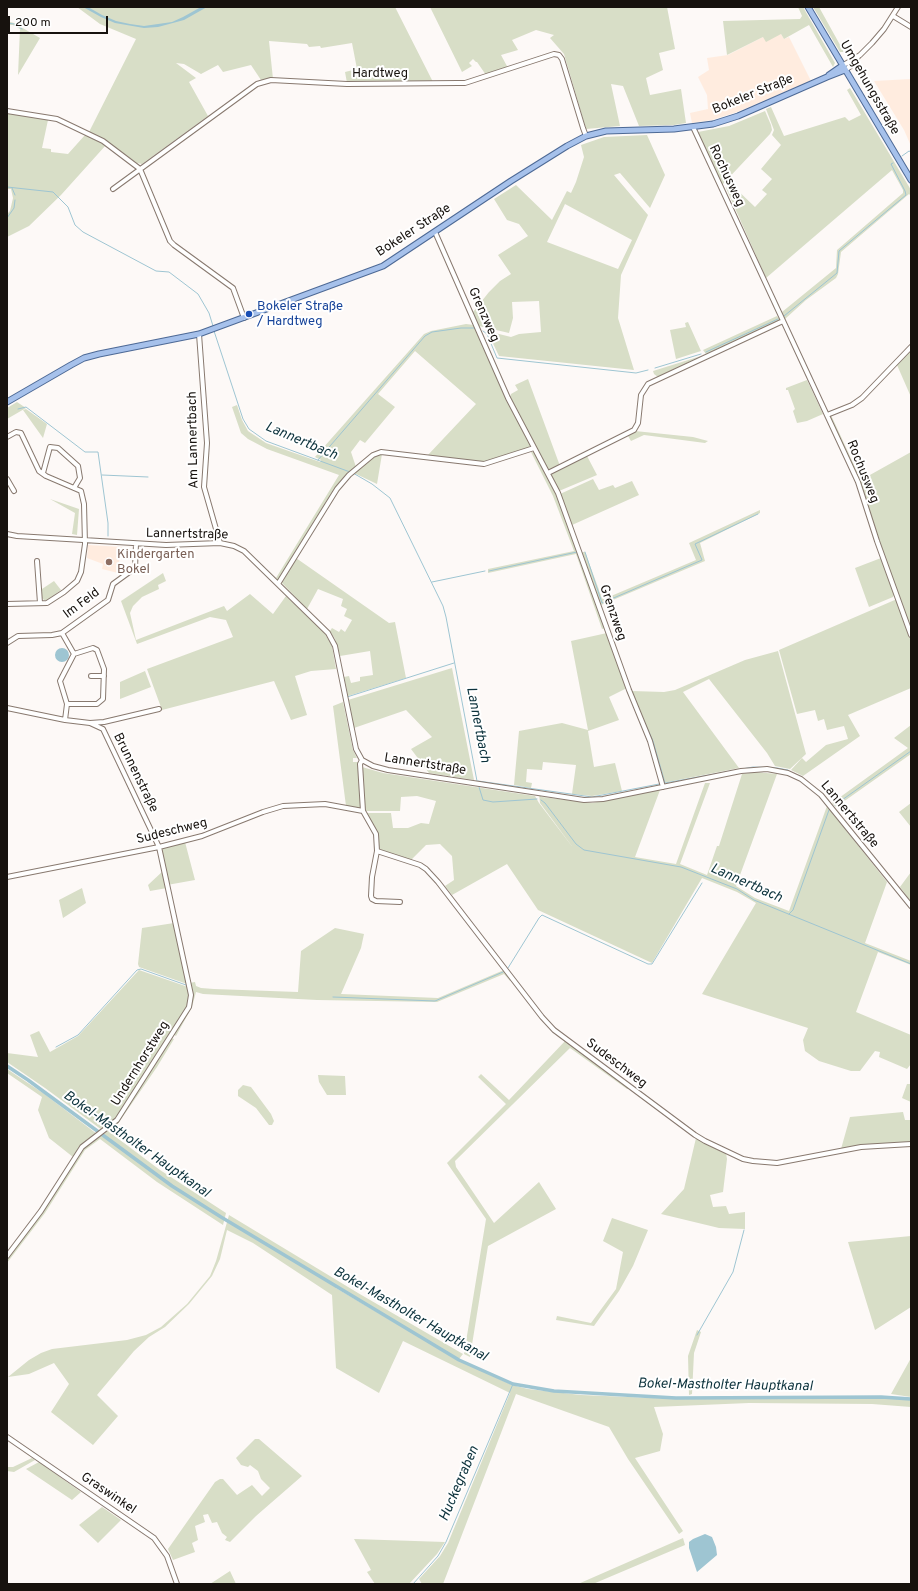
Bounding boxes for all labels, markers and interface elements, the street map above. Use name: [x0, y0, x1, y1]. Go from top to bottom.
scale bar: [10, 8, 110, 34]
text: 200 m: [15, 15, 51, 31]
street label: Umgehungsstraße: [836, 38, 902, 138]
street label: Hardtweg: [352, 66, 408, 82]
street label: Bokeler Straße: [710, 72, 796, 118]
street label: Rochusweg: [705, 143, 747, 209]
street label: Bokeler Straße: [374, 201, 454, 261]
street label: Grenzweg: [464, 285, 502, 345]
place label: Bokeler Straße / Hardtweg: [257, 299, 343, 330]
marker: Bokeler Straße / Hardtweg: [244, 309, 254, 319]
street label: Am Lannertbach: [185, 391, 203, 489]
water label: Lannertbach: [262, 419, 340, 465]
street label: Rochusweg: [842, 438, 882, 506]
street label: Lannertstraße: [146, 526, 228, 544]
place label: Kindergarten Bokel: [117, 547, 194, 578]
marker: Kindergarten Bokel: [104, 557, 114, 567]
street label: Grenzweg: [595, 583, 629, 643]
street label: Im Feld: [61, 585, 103, 623]
water label: Lannertbach: [461, 686, 493, 764]
street label: Brunnenstraße: [109, 731, 161, 815]
street label: Lannertstraße: [383, 751, 467, 779]
street label: Lannertstraße: [816, 778, 882, 852]
street label: Sudeschweg: [135, 816, 209, 848]
water label: Lannertbach: [707, 861, 785, 907]
street label: Undernhorstweg: [109, 1019, 173, 1109]
street label: Sudeschweg: [582, 1036, 650, 1092]
water label: Bokel-Mastholter Hauptkanal: [60, 1088, 212, 1202]
water label: Bokel-Mastholter Hauptkanal: [330, 1264, 490, 1366]
water label: Bokel-Mastholter Hauptkanal: [637, 1376, 813, 1396]
water label: Huckegraben: [437, 1444, 483, 1524]
street label: Graswinkel: [77, 1470, 139, 1518]

